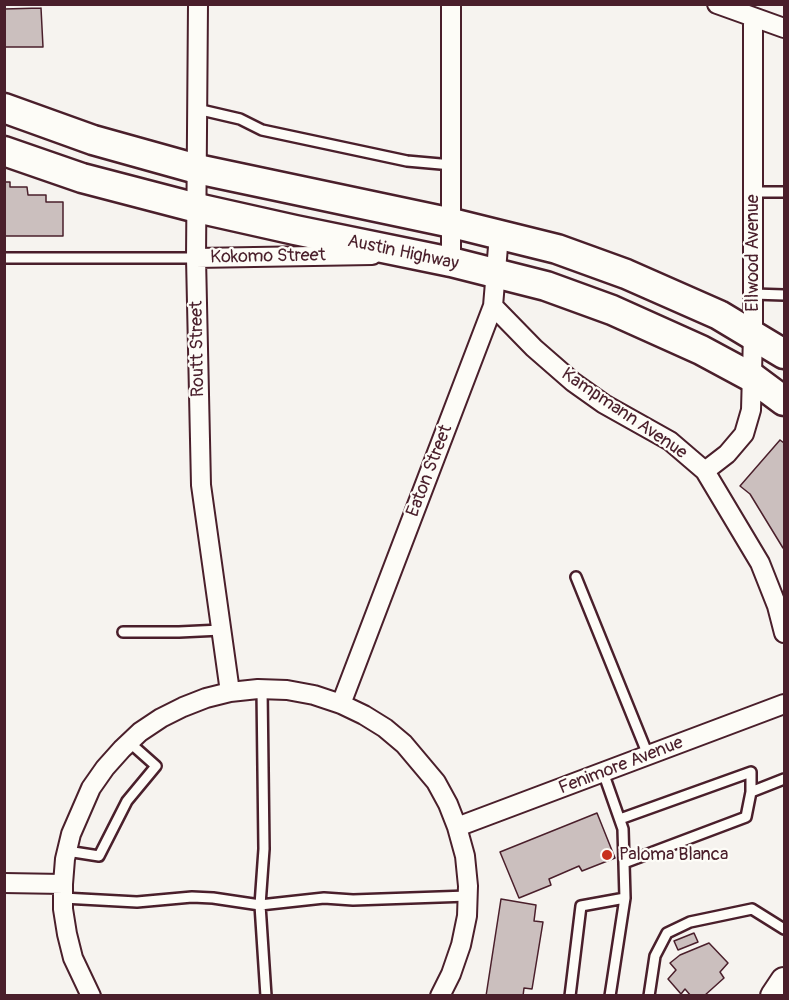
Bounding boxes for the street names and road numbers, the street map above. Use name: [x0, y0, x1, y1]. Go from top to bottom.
street label: Ellwood Avenue: [742, 194, 764, 312]
street label: Austin Highway: [346, 231, 460, 275]
street label: Kokomo Street: [210, 245, 326, 269]
street label: Routt Street: [186, 301, 210, 397]
street label: Kampmann Avenue: [557, 364, 691, 464]
street label: Eaton Street: [403, 422, 457, 520]
street label: Fenimore Avenue: [556, 732, 686, 800]

